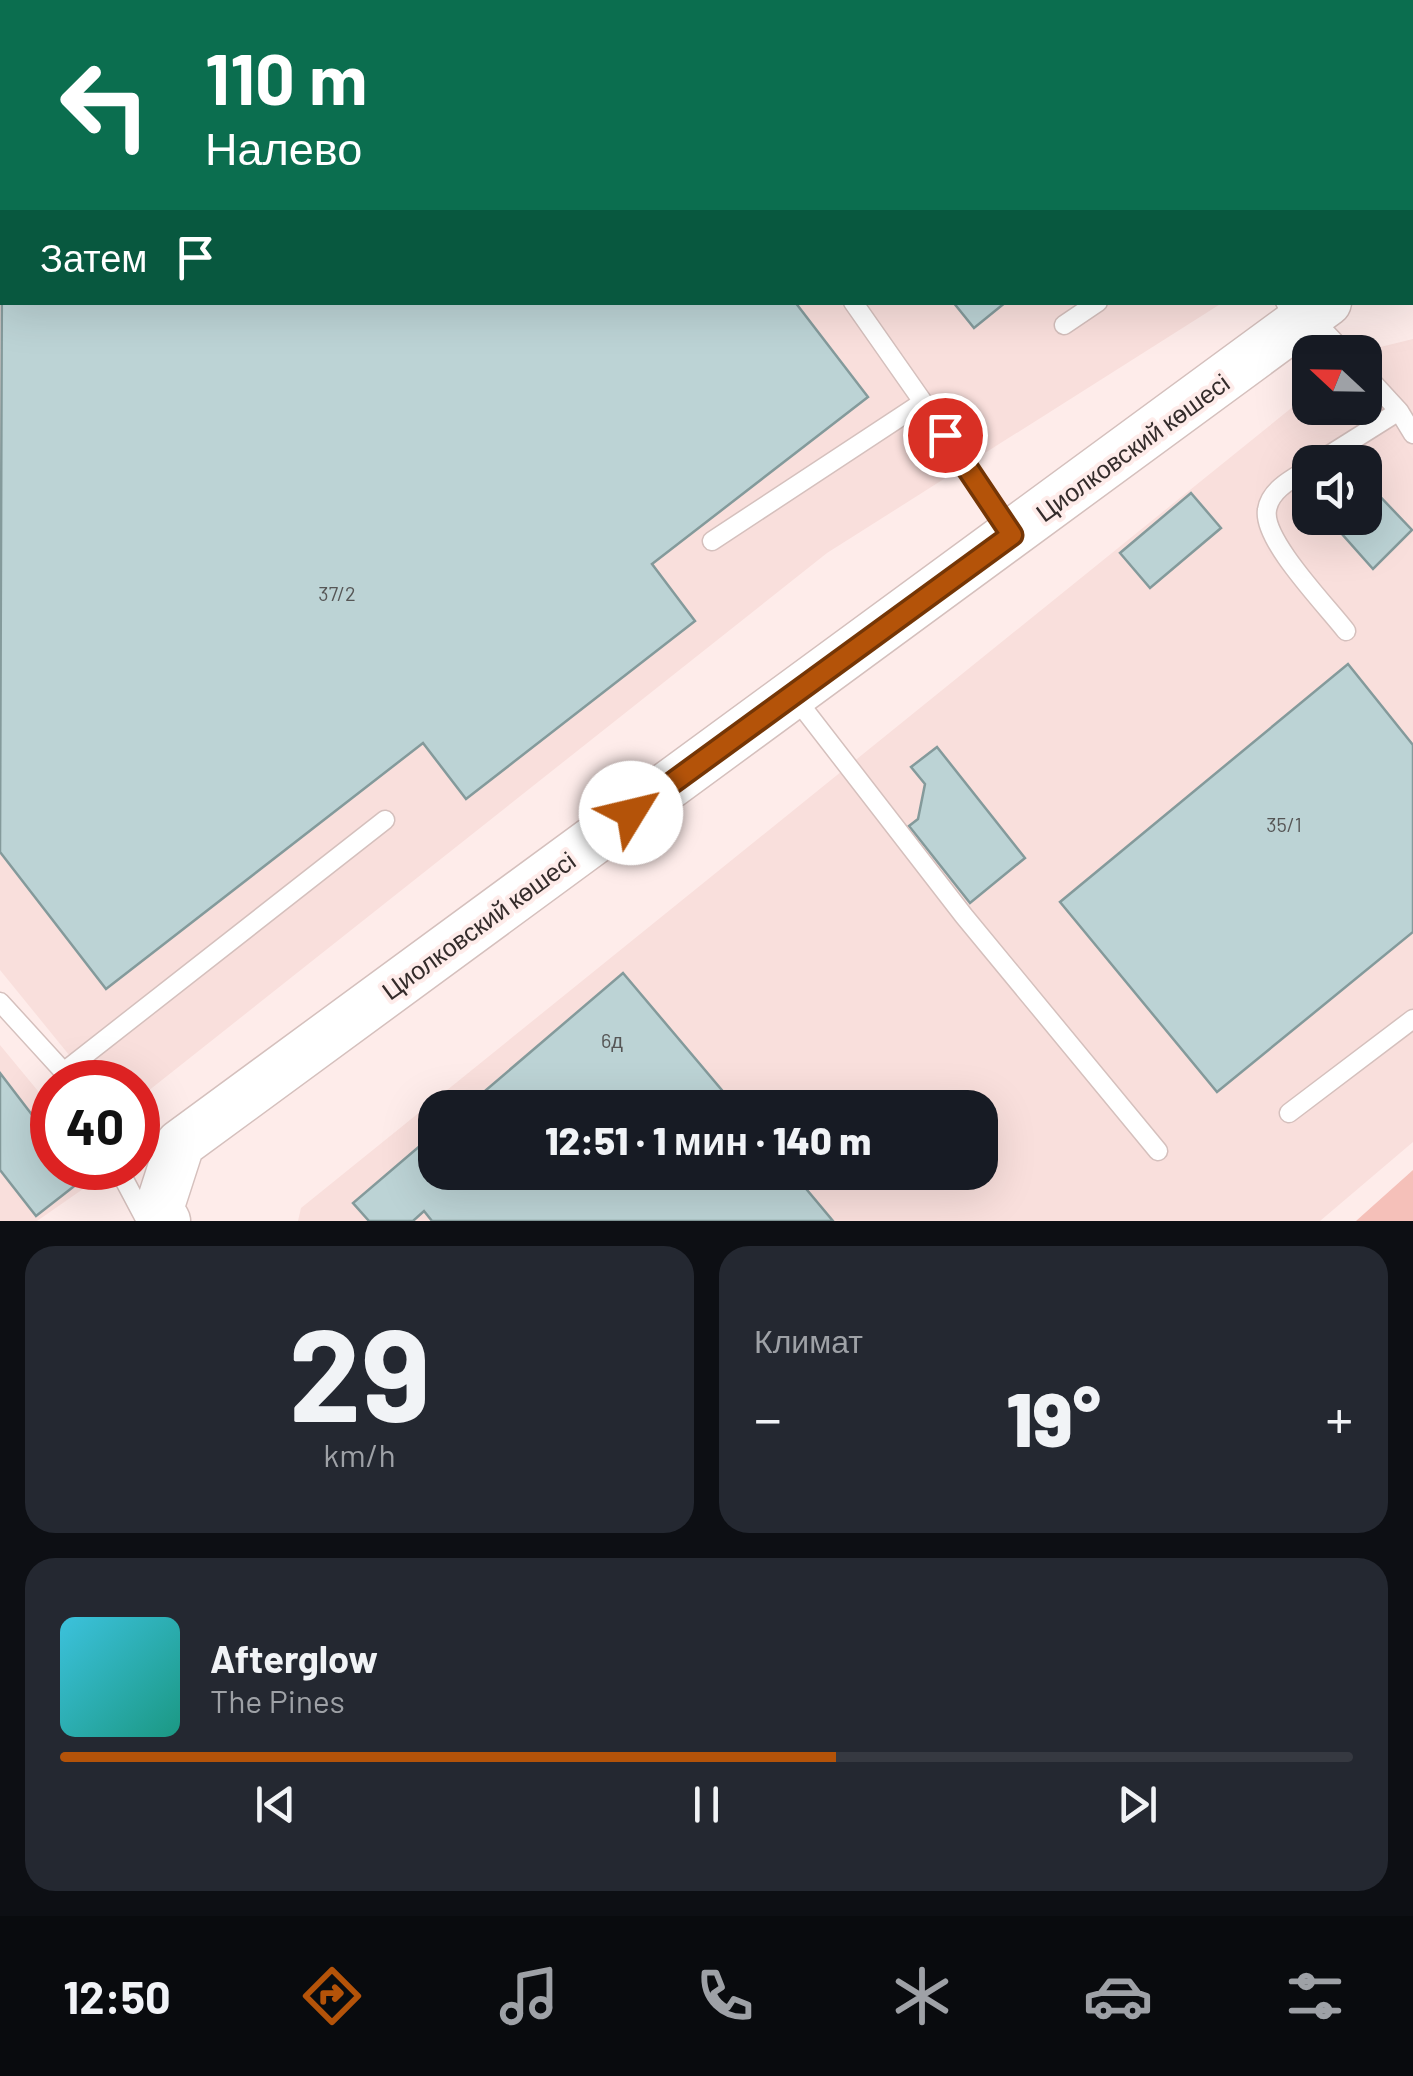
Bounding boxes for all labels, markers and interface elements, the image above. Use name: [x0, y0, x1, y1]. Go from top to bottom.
text: 110 m: [205, 35, 367, 119]
icon: left: [40, 40, 170, 170]
text: Налево: [205, 120, 362, 174]
icon: arrive: [168, 230, 223, 285]
text: Затем: [40, 234, 148, 280]
north arrow: [1292, 335, 1382, 425]
map controls: [1292, 335, 1382, 535]
street label: Циолковский көшесі: [1029, 367, 1235, 527]
pin: [903, 393, 988, 478]
icon: arrive: [918, 408, 973, 463]
button: sound: [1292, 445, 1382, 535]
house number: 37/2: [318, 581, 356, 605]
position arrow: [579, 761, 683, 865]
house number: 35/1: [1266, 812, 1302, 836]
street label: Циолковский көшесі: [375, 845, 581, 1005]
house number: 6д: [601, 1028, 623, 1052]
speed limit sign: 40: [30, 1060, 160, 1190]
text: 12:51 · 1 мин · 140 m: [545, 1117, 871, 1163]
text: 29: [289, 1292, 430, 1448]
text: Климат: [754, 1321, 863, 1359]
text: 19°: [1006, 1372, 1101, 1462]
text: −: [754, 1384, 782, 1450]
text: +: [1325, 1384, 1353, 1450]
text: km/h: [323, 1435, 396, 1473]
text: Afterglow: [210, 1635, 378, 1681]
text: The Pines: [210, 1681, 345, 1719]
icon: previous: [248, 1777, 303, 1832]
icon: pause: [679, 1777, 734, 1832]
icon: next: [1110, 1777, 1165, 1832]
icon: directions: [297, 1961, 367, 2031]
icon: music: [494, 1961, 564, 2031]
icon: phone: [690, 1961, 760, 2031]
icon: climate: [887, 1961, 957, 2031]
icon: car: [1083, 1961, 1153, 2031]
icon: filters: [1280, 1961, 1350, 2031]
text: 12:50: [63, 1969, 171, 2023]

